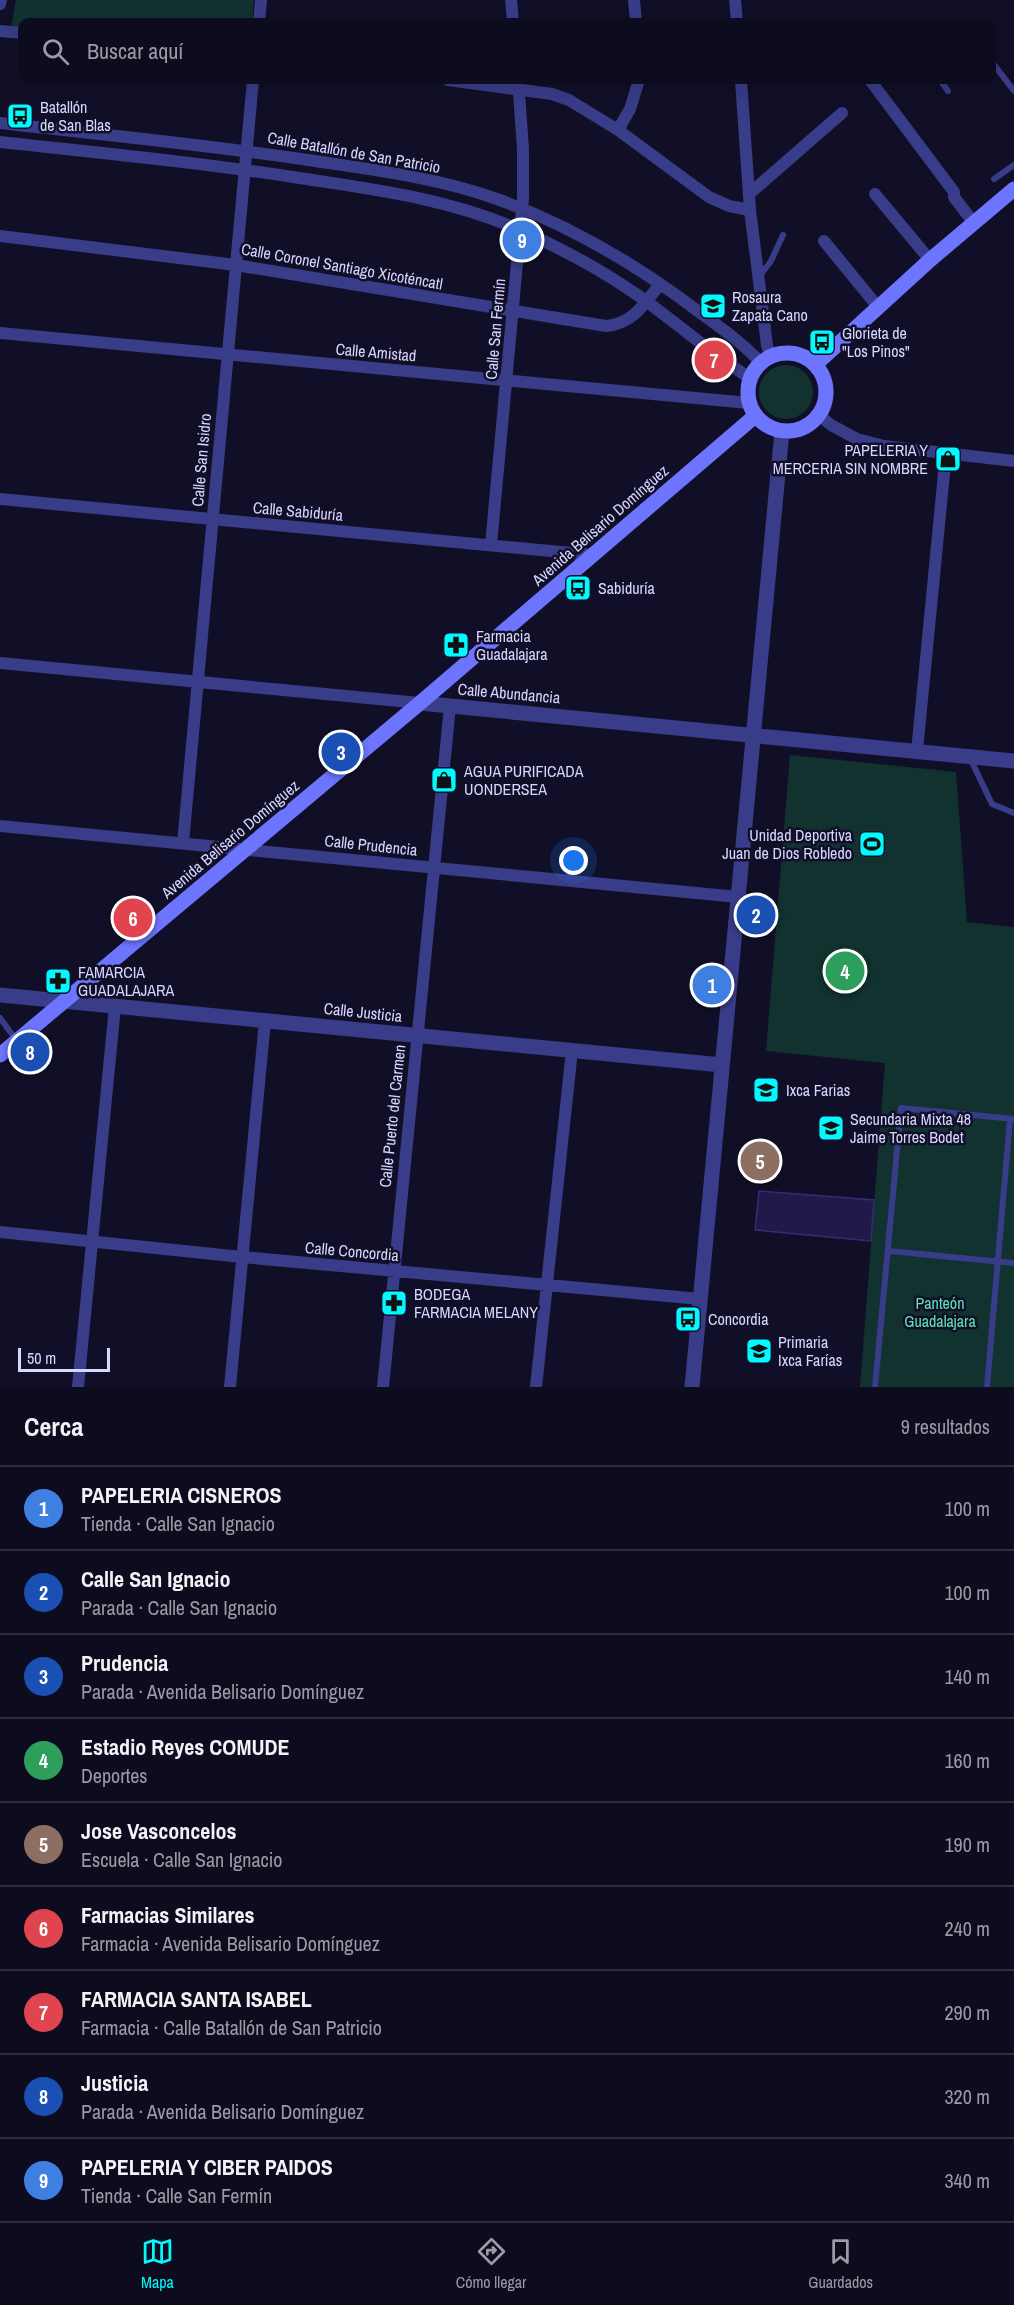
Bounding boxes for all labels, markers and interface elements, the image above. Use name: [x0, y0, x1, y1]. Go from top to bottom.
search box: [18, 18, 996, 84]
icon: search: [39, 35, 72, 68]
text: Buscar aquí: [87, 36, 183, 66]
place label: Batallón de San Blas: [40, 96, 111, 136]
bus stop icon: Batallón de San Blas: [5, 101, 35, 131]
street label: Calle Batallón de San Patricio: [266, 126, 442, 178]
pin: 9: [502, 218, 542, 262]
street label: Calle Coronel Santiago Xicoténcatl: [240, 237, 445, 295]
street label: Calle San Fermín: [480, 278, 510, 380]
place label: Rosaura Zapata Cano: [732, 286, 808, 326]
school or university icon: Rosaura Zapata Cano: [698, 291, 728, 321]
place label: Glorieta de "Los Pinos": [842, 322, 910, 362]
bus stop icon: Glorieta de "Los Pinos": [807, 327, 837, 357]
street label: Calle Amistad: [335, 338, 417, 366]
pin: 7: [694, 338, 734, 382]
street label: Calle San Isidro: [186, 413, 216, 507]
place label: PAPELERIA Y MERCERIA SIN NOMBRE: [773, 439, 928, 479]
shop icon: PAPELERIA Y MERCERIA SIN NOMBRE: [933, 444, 963, 474]
street label: Avenida Belisario Domínguez: [526, 459, 673, 591]
street label: Calle Sabiduría: [252, 496, 345, 526]
bus stop icon: Sabiduría: [563, 573, 593, 603]
place label: Sabiduría: [598, 577, 656, 599]
place label: Farmacia Guadalajara: [476, 625, 548, 665]
pharmacy icon: Farmacia Guadalajara: [441, 630, 471, 660]
street label: Calle Abundancia: [457, 678, 562, 709]
pin: 3: [322, 730, 360, 774]
place label: AGUA PURIFICADA UONDERSEA: [463, 760, 584, 800]
shop icon: AGUA PURIFICADA UONDERSEA: [429, 765, 459, 795]
street label: Avenida Belisario Domínguez: [155, 774, 304, 904]
place label: Unidad Deportiva Juan de Dios Robledo: [722, 824, 853, 864]
street label: Calle Prudencia: [323, 829, 419, 861]
sports icon: Unidad Deportiva Juan de Dios Robledo: [857, 829, 887, 859]
your location: [559, 846, 588, 875]
pin: 2: [736, 892, 776, 938]
pin: 6: [114, 896, 152, 940]
pin: 4: [826, 948, 864, 994]
place label: FAMARCIA GUADALAJARA: [78, 961, 174, 1001]
pin: 1: [692, 962, 732, 1008]
pharmacy icon: FAMARCIA GUADALAJARA: [43, 966, 73, 996]
street label: Calle Justicia: [323, 997, 404, 1027]
pin: 8: [10, 1030, 50, 1074]
street label: Calle Puerto del Carmen: [374, 1043, 410, 1189]
school or university icon: Ixca Farias: [751, 1075, 781, 1105]
place label: Ixca Farias: [786, 1079, 850, 1101]
place label: Secundaria Mixta 48 Jaime Torres Bodet: [850, 1108, 971, 1148]
school or university icon: Secundaria Mixta 48 Jaime Torres Bodet: [816, 1113, 846, 1143]
pin: 5: [740, 1138, 780, 1184]
street label: Calle Concordia: [304, 1236, 401, 1266]
place label: BODEGA FARMACIA MELANY: [414, 1283, 538, 1323]
pharmacy icon: BODEGA FARMACIA MELANY: [379, 1288, 409, 1318]
park label: Panteón Guadalajara: [904, 1292, 976, 1332]
bus stop icon: Concordia: [673, 1304, 703, 1334]
place label: Concordia: [708, 1308, 769, 1330]
place label: Primaria Ixca Farías: [778, 1331, 842, 1371]
school or university icon: Primaria Ixca Farías: [744, 1336, 774, 1366]
scale bar: [18, 1345, 110, 1372]
text: 50 m: [27, 1347, 56, 1369]
text: Cerca: [24, 1409, 83, 1444]
text: 9 resultados: [901, 1413, 990, 1440]
text: PAPELERIA CISNEROS: [81, 1480, 282, 1510]
text: 1: [39, 1495, 48, 1522]
text: 100 m: [944, 1495, 990, 1522]
text: Tienda · Calle San Ignacio: [81, 1510, 275, 1537]
text: Calle San Ignacio: [81, 1564, 230, 1594]
text: 2: [39, 1579, 48, 1606]
text: 100 m: [944, 1579, 990, 1606]
text: Parada · Calle San Ignacio: [81, 1594, 277, 1621]
text: Prudencia: [81, 1648, 168, 1678]
text: 3: [39, 1663, 48, 1690]
text: 140 m: [944, 1663, 990, 1690]
text: Parada · Avenida Belisario Domínguez: [81, 1678, 364, 1705]
text: Estadio Reyes COMUDE: [81, 1732, 290, 1762]
text: 4: [39, 1747, 48, 1774]
text: 160 m: [944, 1747, 990, 1774]
text: Deportes: [81, 1762, 148, 1789]
text: Jose Vasconcelos: [81, 1816, 236, 1846]
text: 5: [39, 1831, 48, 1858]
text: 190 m: [944, 1831, 990, 1858]
text: Escuela · Calle San Ignacio: [81, 1846, 282, 1873]
text: Farmacias Similares: [81, 1900, 255, 1930]
text: 6: [39, 1915, 48, 1942]
text: 240 m: [944, 1915, 990, 1942]
text: Farmacia · Avenida Belisario Domínguez: [81, 1930, 380, 1957]
text: FARMACIA SANTA ISABEL: [81, 1984, 312, 2014]
text: 7: [39, 1999, 48, 2026]
text: 290 m: [944, 1999, 990, 2026]
text: Farmacia · Calle Batallón de San Patricio: [81, 2014, 382, 2041]
text: Justicia: [81, 2068, 148, 2098]
text: 8: [39, 2083, 48, 2110]
text: 320 m: [944, 2083, 990, 2110]
text: Parada · Avenida Belisario Domínguez: [81, 2098, 364, 2125]
text: PAPELERIA Y CIBER PAIDOS: [81, 2152, 333, 2182]
text: 9: [39, 2167, 48, 2194]
text: 340 m: [944, 2167, 990, 2194]
text: Tienda · Calle San Fermín: [81, 2182, 272, 2209]
tab: Mapa: [141, 2235, 174, 2293]
tab: Cómo llegar: [456, 2235, 526, 2293]
tab: Guardados: [808, 2235, 873, 2293]

